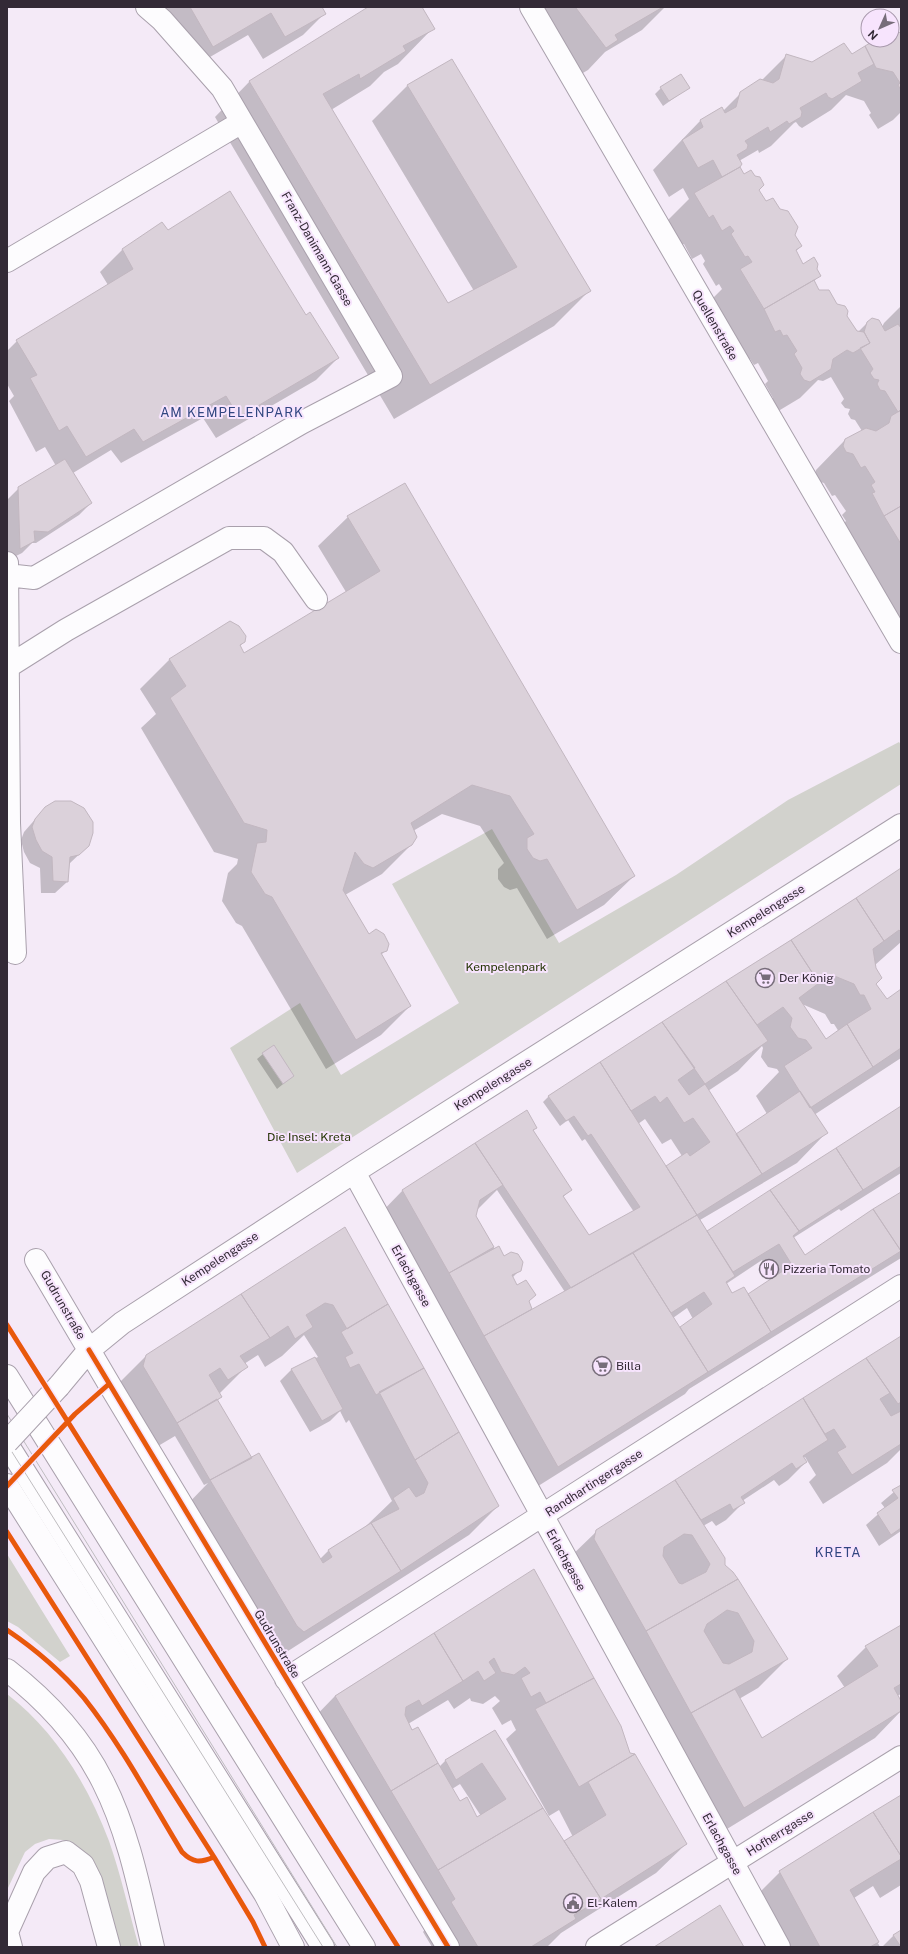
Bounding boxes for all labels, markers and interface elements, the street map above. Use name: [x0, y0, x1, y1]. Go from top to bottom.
north arrow: [860, 8, 900, 48]
text: N: [866, 28, 880, 42]
street label: Franz-Danimann-Gasse: [279, 189, 356, 309]
street label: Quellenstraße: [689, 287, 741, 363]
district label: AM KEMPELENPARK: [160, 405, 304, 420]
street label: Kempelengasse: [725, 881, 808, 940]
park label: Kempelenpark: [465, 960, 547, 974]
supermarket icon: Der König: [754, 967, 776, 989]
place label: Der König: [779, 971, 834, 985]
street label: Kempelengasse: [452, 1054, 535, 1113]
park label: Die Insel: Kreta: [267, 1130, 351, 1144]
street label: Kempelengasse: [179, 1229, 261, 1289]
street label: Erlachgasse: [388, 1243, 434, 1309]
restaurant icon: Pizzeria Tomato: [758, 1258, 780, 1280]
place label: Pizzeria Tomato: [783, 1262, 871, 1276]
street label: Gudrunstraße: [38, 1268, 88, 1342]
supermarket icon: Billa: [591, 1355, 613, 1377]
place label: Billa: [616, 1359, 641, 1373]
street label: Randhartingergasse: [543, 1446, 645, 1520]
street label: Erlachgasse: [543, 1527, 589, 1593]
district label: KRETA: [815, 1545, 861, 1560]
street label: Gudrunstraße: [251, 1607, 303, 1681]
street label: Hofherrgasse: [744, 1807, 816, 1859]
street label: Erlachgasse: [699, 1811, 745, 1877]
public building icon: El-Kalem: [562, 1892, 584, 1914]
place label: El-Kalem: [587, 1896, 637, 1910]

